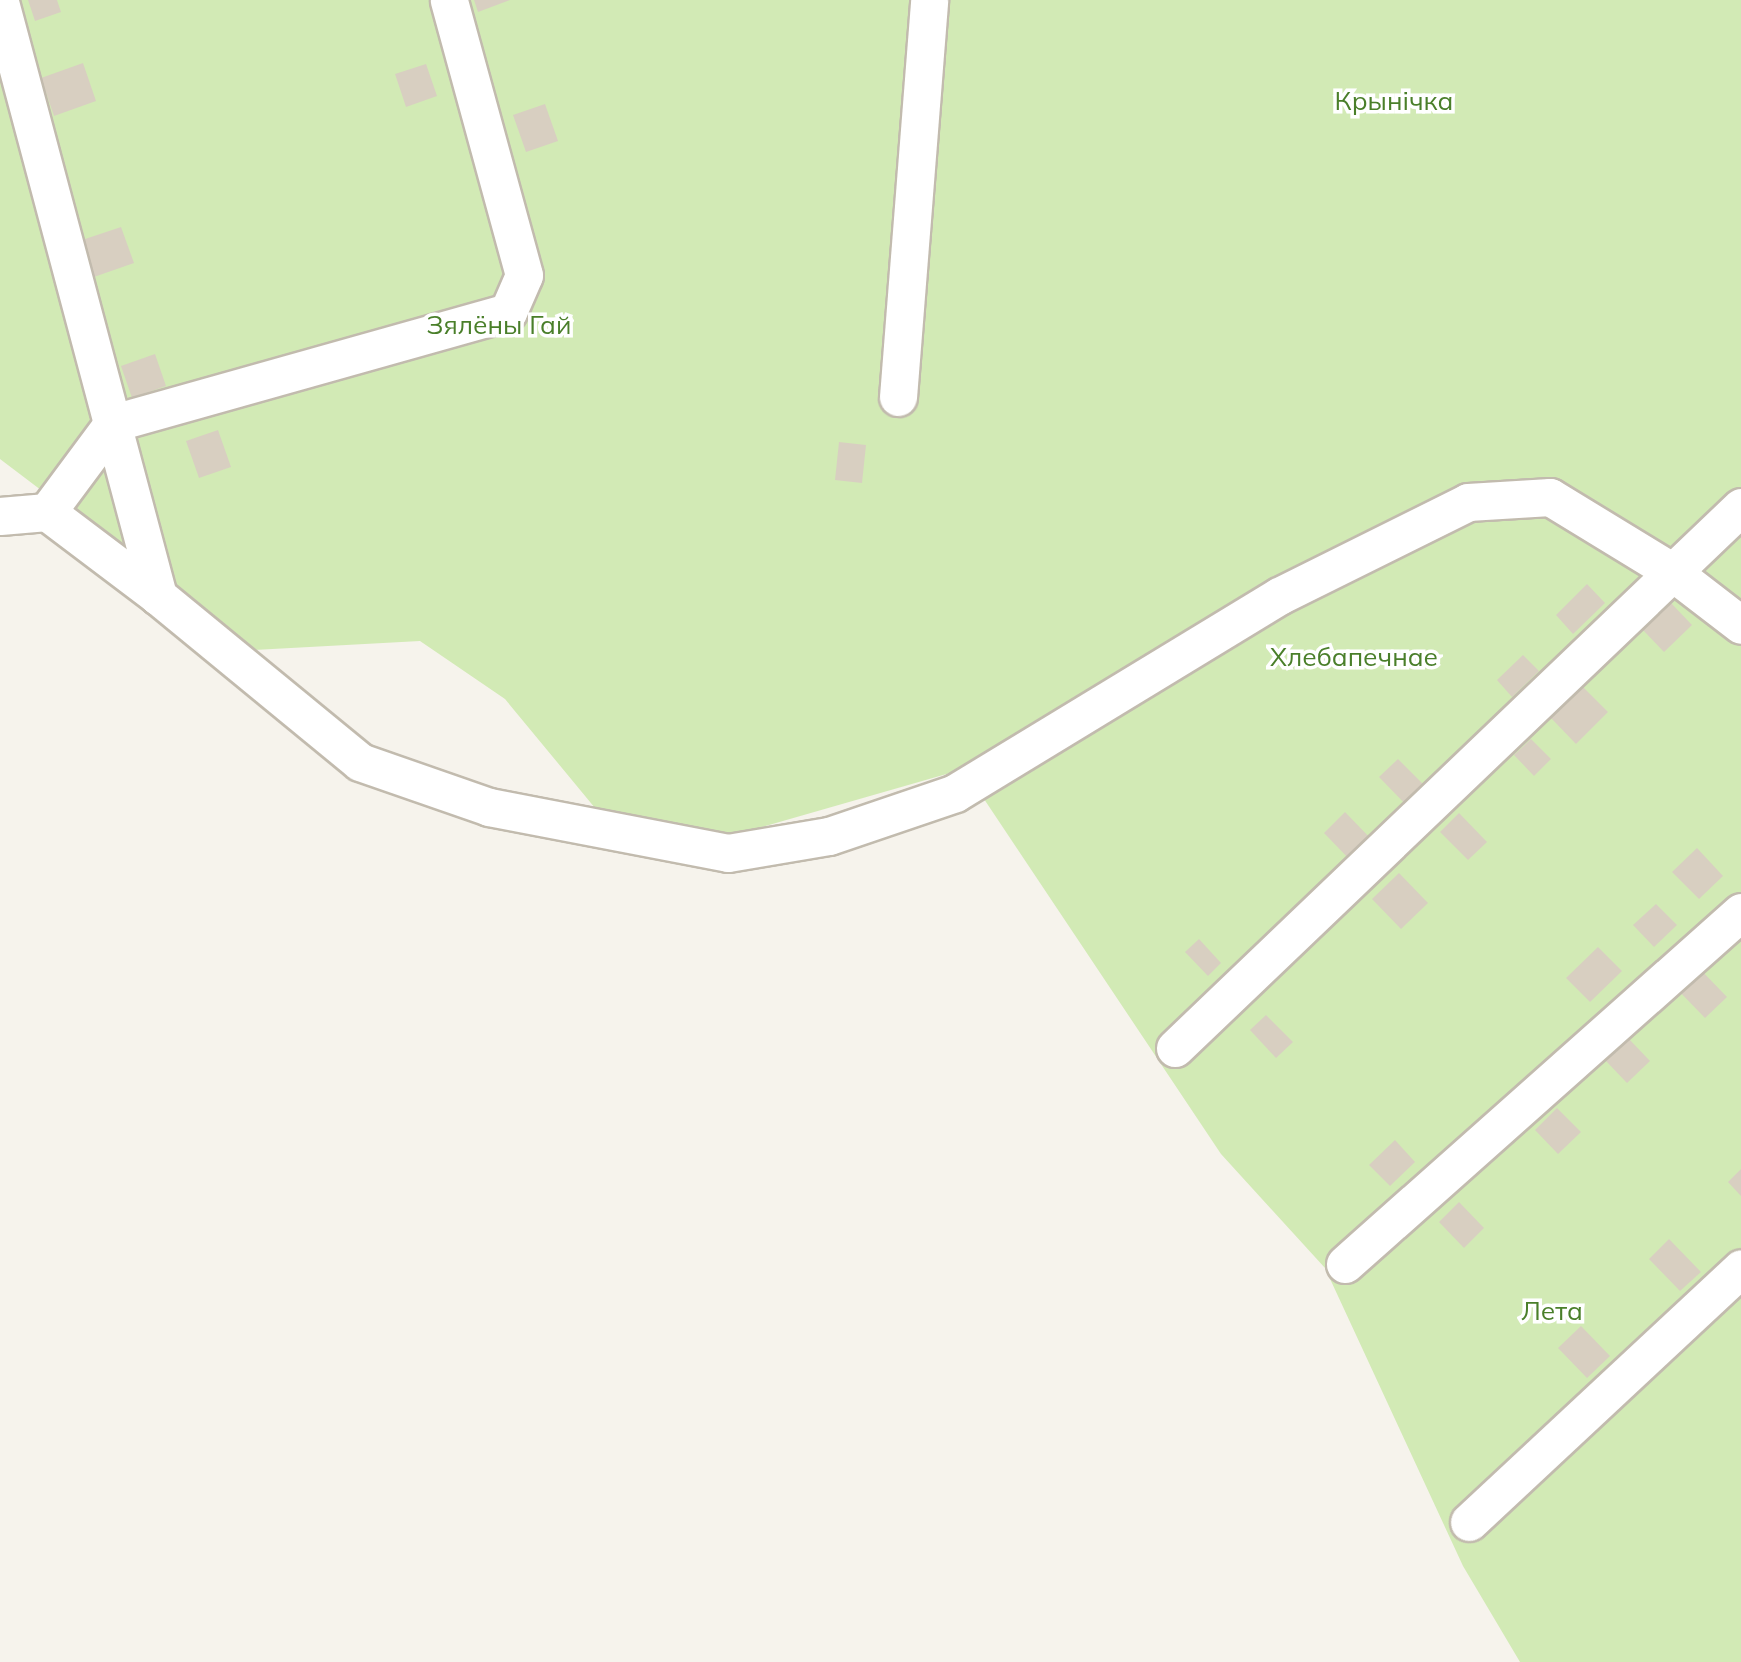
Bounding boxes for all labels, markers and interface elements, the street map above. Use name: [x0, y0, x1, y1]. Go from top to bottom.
park label: Крынічка: [1335, 85, 1453, 117]
park label: Зялёны Гай: [427, 309, 571, 341]
park label: Хлебапечнае: [1270, 641, 1438, 673]
park label: Лета: [1521, 1295, 1583, 1327]

